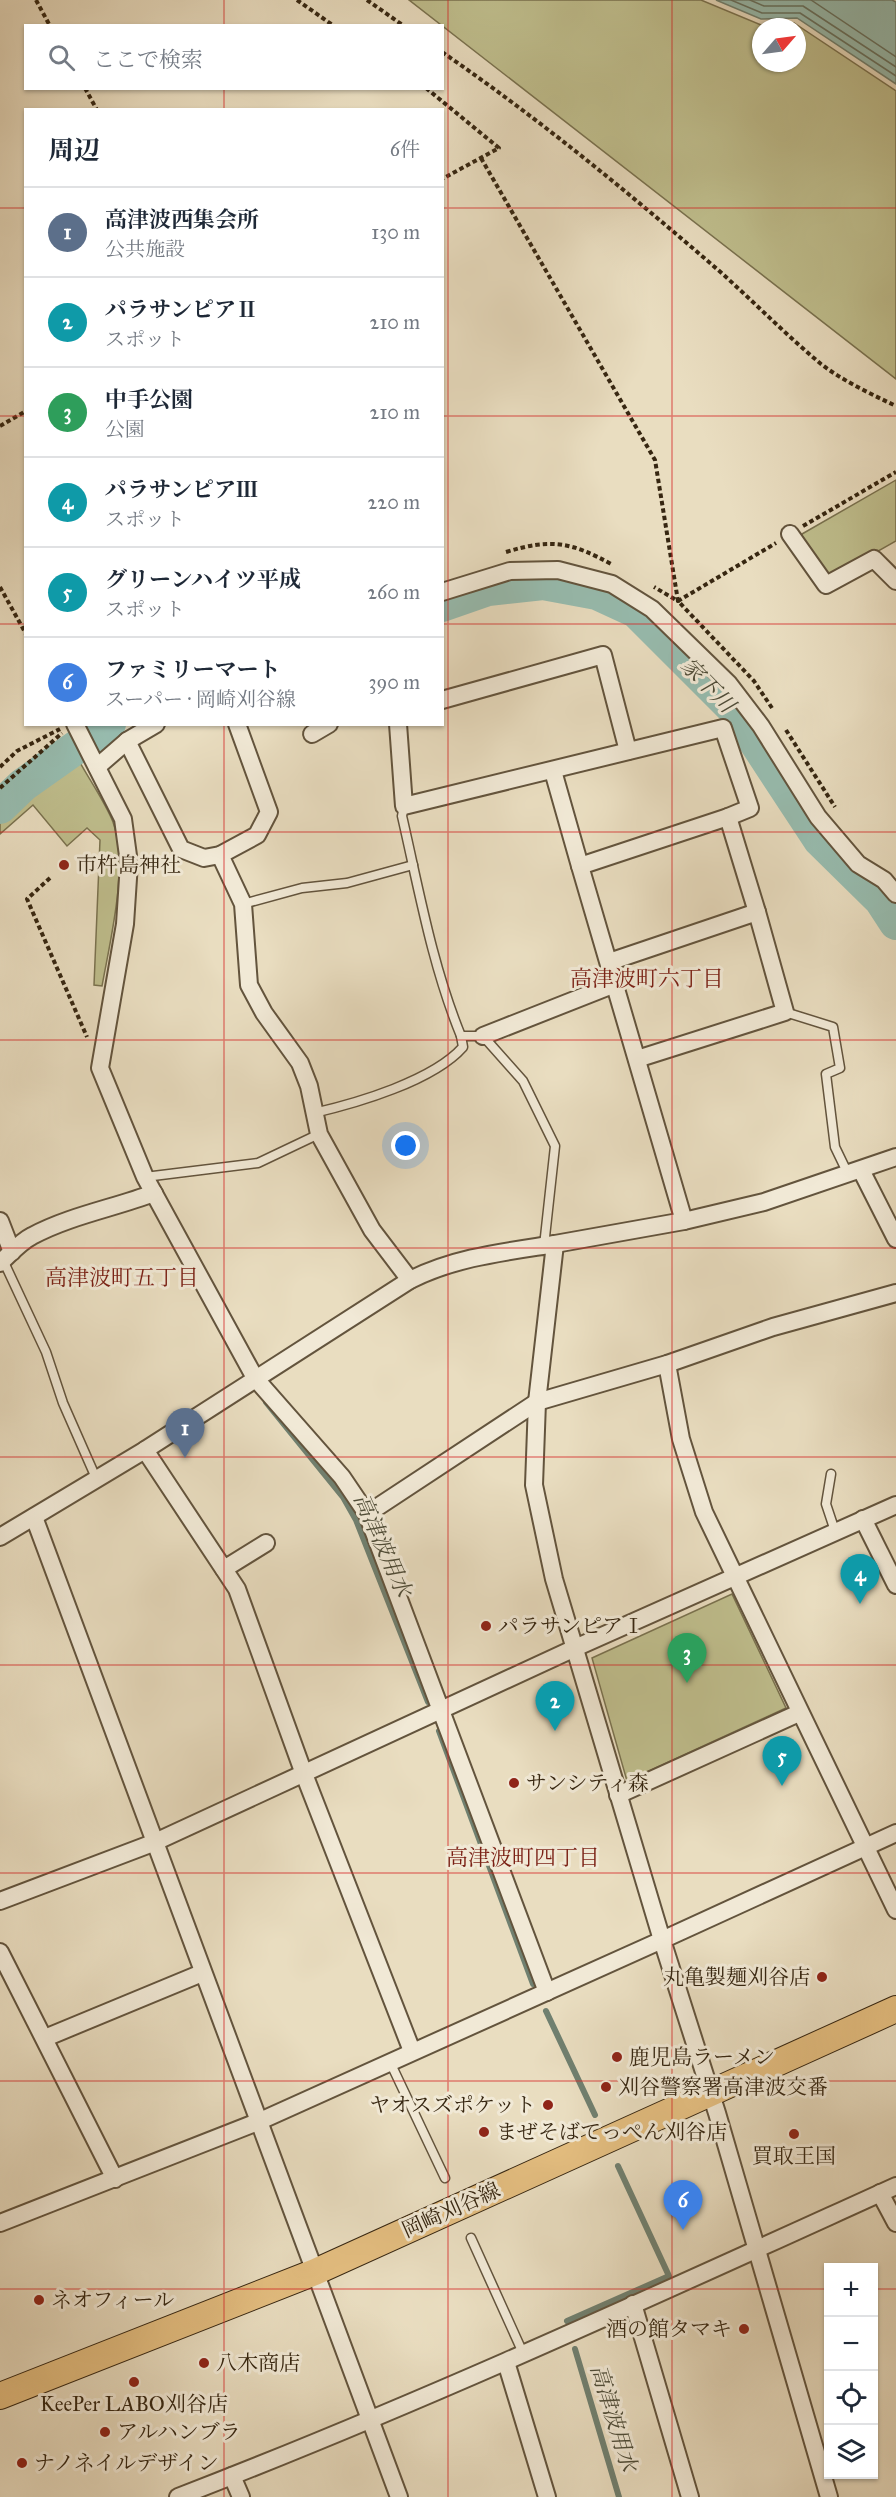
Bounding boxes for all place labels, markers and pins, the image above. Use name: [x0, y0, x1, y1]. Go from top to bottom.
place label: 市杵島神社: [76, 852, 181, 878]
marker: 市杵島神社: [57, 858, 71, 872]
pin: 1: [166, 1408, 204, 1458]
pin: 4: [840, 1554, 880, 1604]
place label: パラサンピアⅠ: [498, 1613, 644, 1639]
marker: パラサンピアⅠ: [479, 1619, 493, 1633]
pin: 3: [668, 1634, 706, 1683]
pin: 2: [536, 1682, 574, 1731]
pin: 5: [762, 1736, 802, 1786]
place label: サンシティ森: [526, 1770, 649, 1796]
marker: サンシティ森: [507, 1776, 521, 1790]
place label: 丸亀製麺刈谷店: [663, 1964, 810, 1990]
marker: 丸亀製麺刈谷店: [815, 1970, 829, 1984]
place label: 鹿児島ラーメン: [629, 2044, 775, 2070]
marker: 鹿児島ラーメン: [610, 2050, 624, 2064]
place label: 刈谷警察署高津波交番: [618, 2074, 828, 2100]
marker: 刈谷警察署高津波交番: [599, 2080, 613, 2094]
place label: ヤオスズポケット: [369, 2092, 536, 2118]
marker: ヤオスズポケット: [541, 2098, 555, 2112]
place label: まぜそばてっぺん刈谷店: [496, 2119, 727, 2145]
marker: まぜそばてっぺん刈谷店: [477, 2125, 491, 2139]
marker: 買取王国: [787, 2127, 801, 2141]
place label: 買取王国: [752, 2143, 836, 2169]
pin: 6: [664, 2180, 702, 2230]
place label: ネオフィール: [51, 2287, 174, 2313]
marker: ネオフィール: [32, 2293, 46, 2307]
place label: 酒の館タマキ: [606, 2316, 732, 2342]
marker: 酒の館タマキ: [737, 2322, 751, 2336]
place label: 八木商店: [216, 2350, 300, 2376]
marker: 八木商店: [197, 2356, 211, 2370]
marker: KeePer LABO刈谷店: [127, 2375, 141, 2389]
place label: KeePer LABO刈谷店: [40, 2391, 228, 2417]
place label: アルハンブラ: [117, 2419, 241, 2445]
marker: アルハンブラ: [98, 2425, 112, 2439]
place label: ナノネイルデザイン: [34, 2450, 219, 2476]
marker: ナノネイルデザイン: [15, 2456, 29, 2470]

